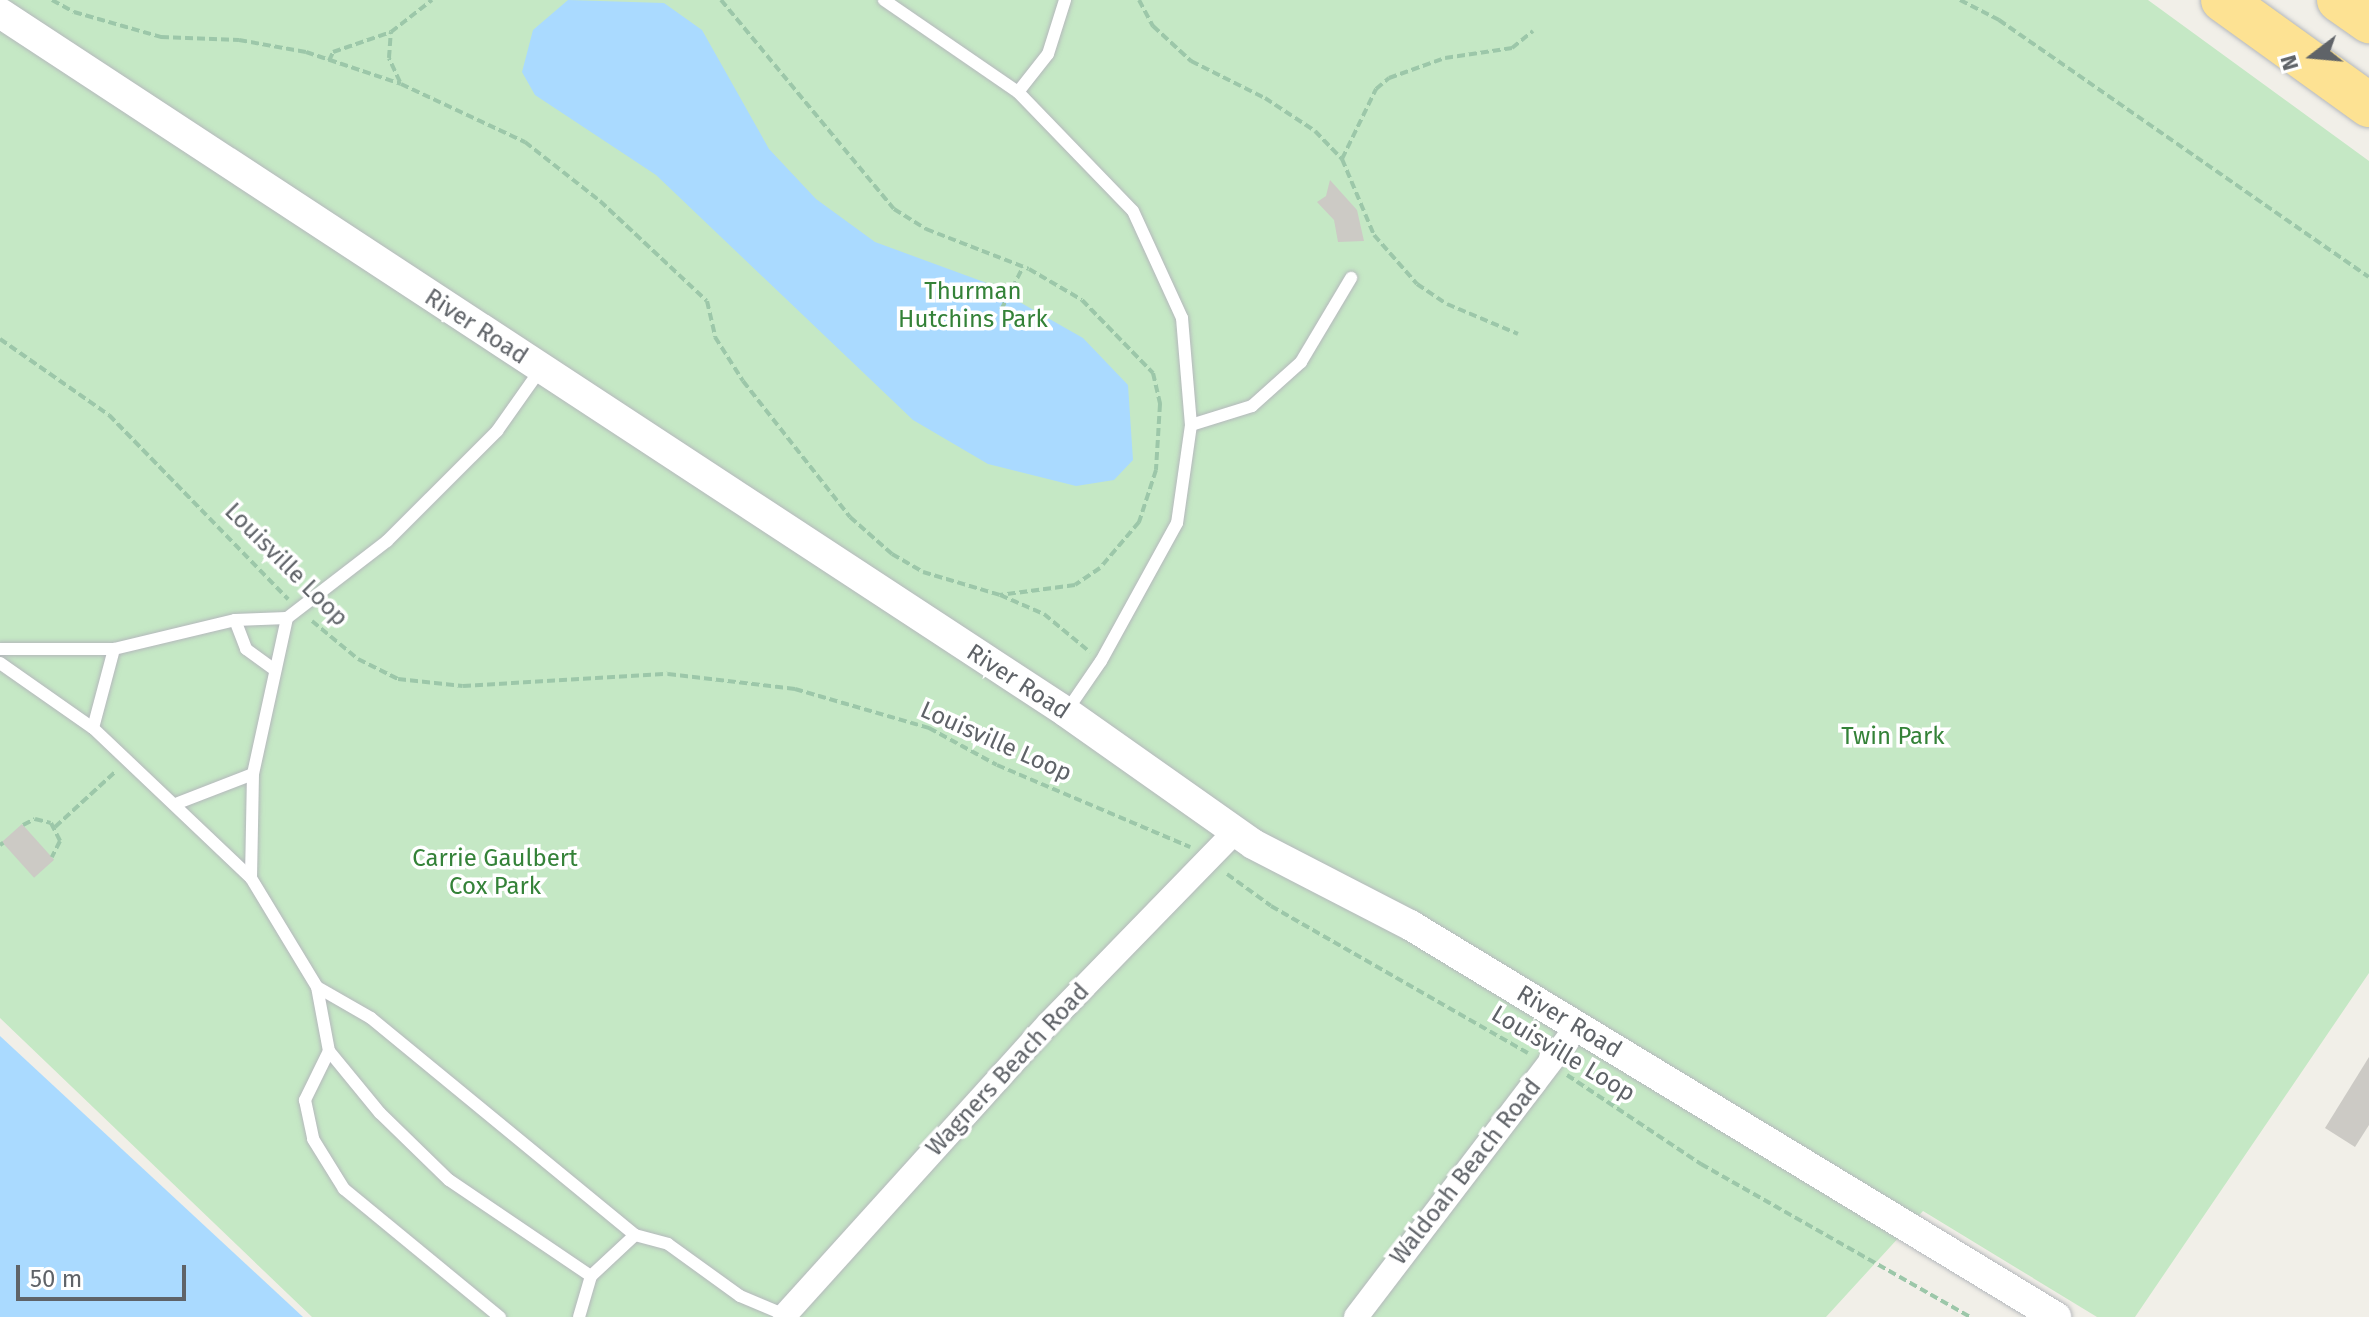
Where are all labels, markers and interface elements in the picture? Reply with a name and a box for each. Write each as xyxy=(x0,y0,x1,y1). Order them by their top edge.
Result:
north arrow xyxy=(2273,16,2353,96)
text: N xyxy=(2274,52,2304,73)
park label: Thurman Hutchins Park xyxy=(898,278,1048,334)
street label: River Road xyxy=(419,283,533,371)
street label: Louisville Loop xyxy=(218,497,354,633)
street label: River Road xyxy=(961,638,1075,726)
street label: Louisville Loop xyxy=(916,696,1076,788)
park label: Twin Park xyxy=(1841,723,1945,751)
park label: Carrie Gaulbert Cox Park xyxy=(412,845,578,901)
street label: Wagners Beach Road xyxy=(920,978,1096,1162)
street label: River Road xyxy=(1511,980,1627,1064)
street label: Louisville Loop xyxy=(1486,1000,1640,1108)
street label: Waldoah Beach Road xyxy=(1384,1073,1548,1271)
scale bar xyxy=(20,1249,190,1299)
text: 50 m xyxy=(30,1265,82,1293)

